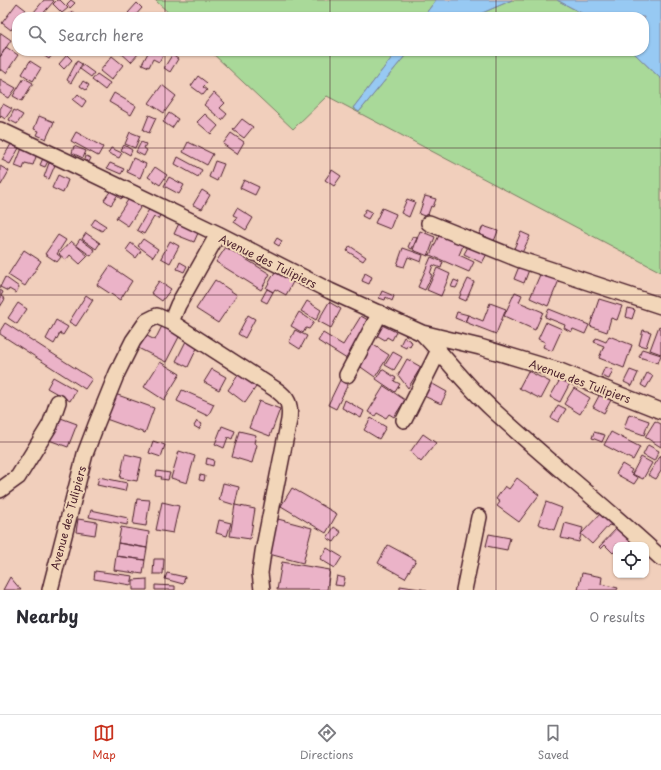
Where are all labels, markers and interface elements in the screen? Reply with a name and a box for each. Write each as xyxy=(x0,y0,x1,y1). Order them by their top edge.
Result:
search box xyxy=(12,12,649,56)
icon: search xyxy=(26,23,48,45)
text: Search here xyxy=(58,23,144,46)
street label: Avenue des Tulipiers xyxy=(216,230,320,292)
street label: Avenue des Tulipiers xyxy=(527,355,633,407)
street label: Avenue des Tulipiers xyxy=(46,464,90,572)
map controls xyxy=(613,542,649,578)
button: locate xyxy=(613,542,649,578)
text: Nearby xyxy=(16,603,78,629)
text: 0 results xyxy=(590,607,645,626)
tab: Map xyxy=(92,722,116,763)
tab: Directions xyxy=(300,722,353,763)
tab: Saved xyxy=(538,722,569,763)

